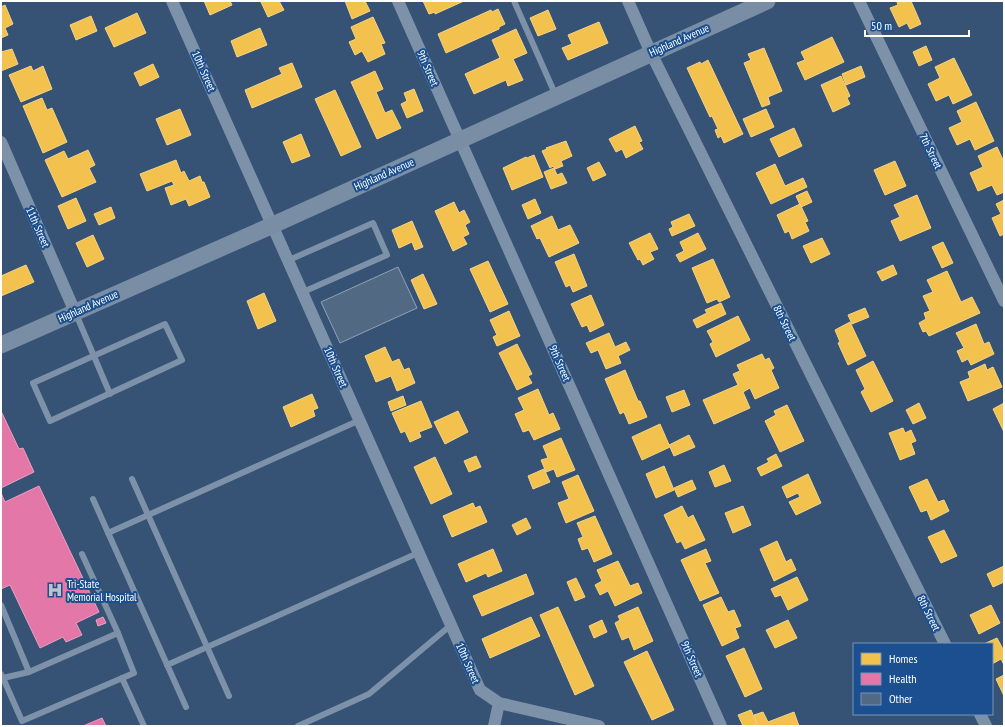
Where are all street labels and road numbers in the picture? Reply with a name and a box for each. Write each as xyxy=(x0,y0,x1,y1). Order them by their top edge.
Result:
street label: Highland Avenue xyxy=(647,20,712,59)
street label: 9th Street xyxy=(414,48,442,88)
street label: 10th Street xyxy=(189,49,219,93)
street label: 7th Street xyxy=(916,131,946,171)
street label: Highland Avenue xyxy=(352,154,417,193)
street label: 11th Street xyxy=(23,205,53,249)
street label: Highland Avenue xyxy=(56,286,121,325)
street label: 8th Street xyxy=(770,303,800,343)
street label: 9th Street xyxy=(546,343,574,383)
street label: 10th Street xyxy=(321,345,351,389)
street label: 8th Street xyxy=(914,593,944,633)
street label: 9th Street xyxy=(678,639,706,679)
street label: 10th Street xyxy=(453,641,483,685)

